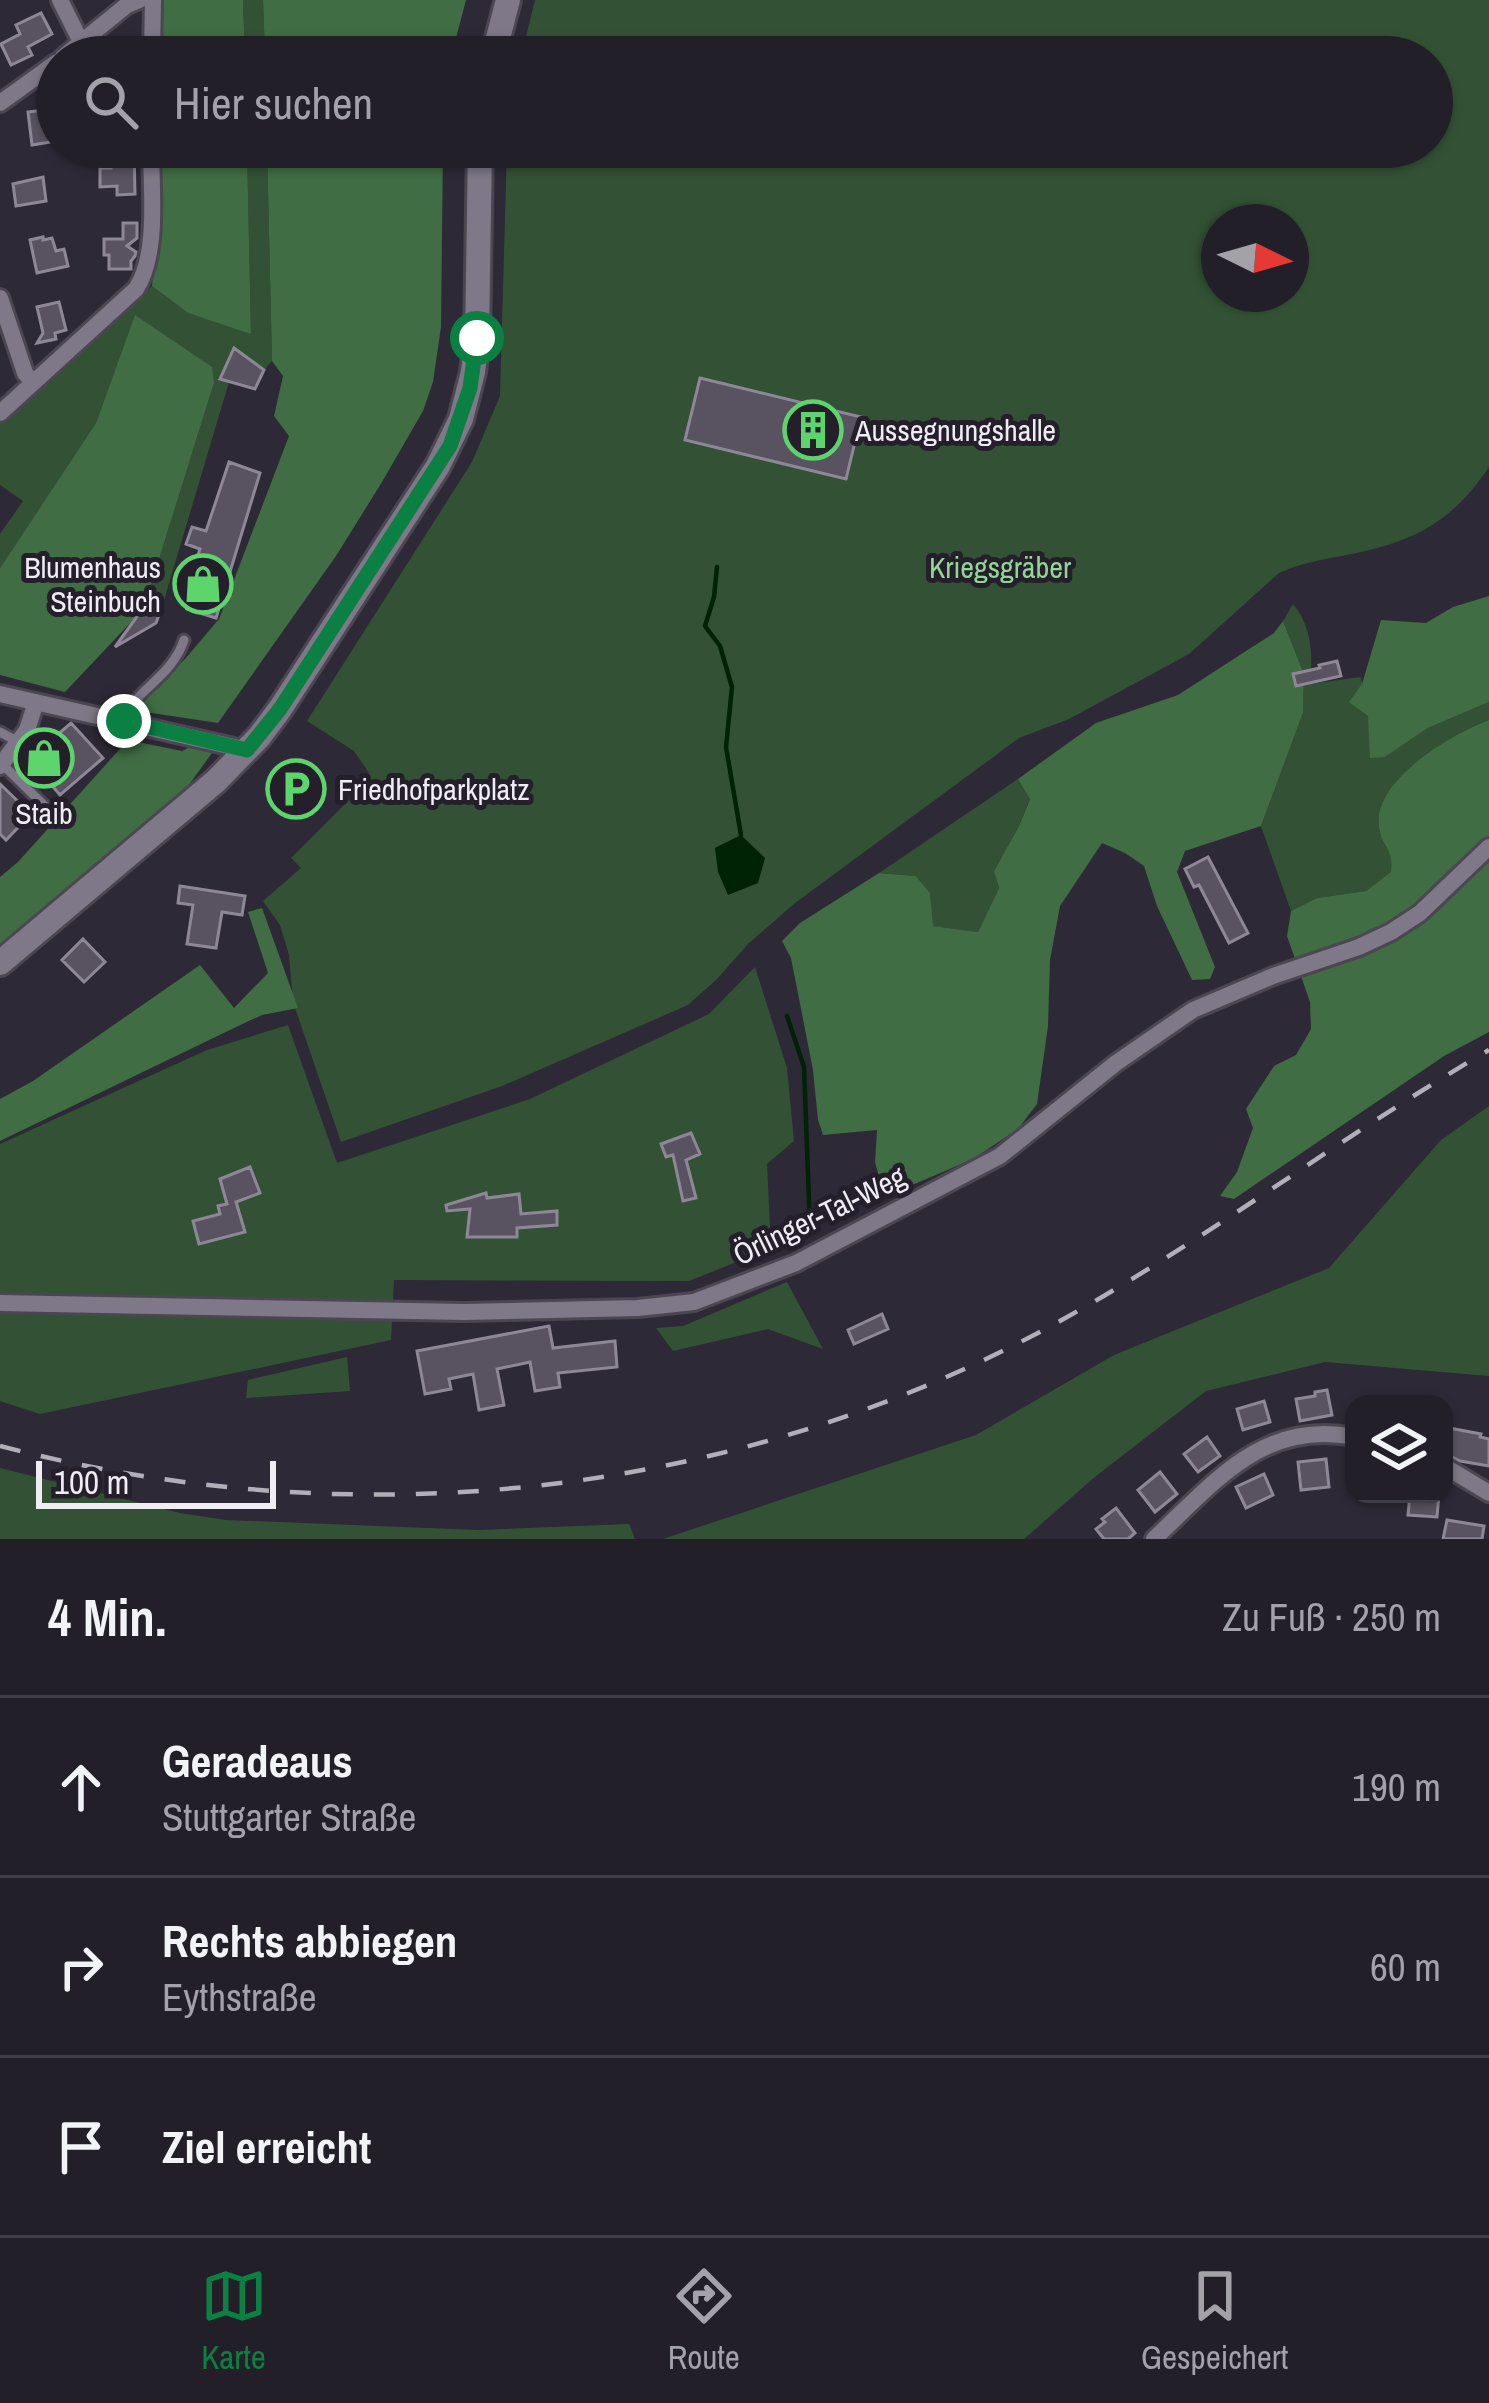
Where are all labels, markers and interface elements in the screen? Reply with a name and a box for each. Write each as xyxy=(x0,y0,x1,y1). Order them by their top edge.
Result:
search box xyxy=(36,36,1453,168)
icon: search xyxy=(78,69,144,135)
text: Hier suchen xyxy=(174,72,373,133)
north arrow xyxy=(1201,204,1309,312)
route start xyxy=(450,311,504,365)
building icon: Aussegnungshalle xyxy=(782,399,844,461)
place label: Aussegnungshalle xyxy=(854,410,1056,450)
place label: Blumenhaus Steinbuch xyxy=(24,547,161,621)
park label: Kriegsgräber xyxy=(929,547,1072,587)
shop icon: Blumenhaus Steinbuch xyxy=(172,553,234,615)
route end xyxy=(97,694,151,748)
shop icon: Staib xyxy=(13,727,75,789)
parking icon: Friedhofparkplatz xyxy=(265,758,327,820)
place label: Friedhofparkplatz xyxy=(338,769,529,809)
place label: Staib xyxy=(15,793,73,833)
street label: Örlinger-Tal-Weg xyxy=(726,1156,912,1274)
map controls xyxy=(1345,1395,1453,1503)
button: layers xyxy=(1345,1395,1453,1503)
scale bar xyxy=(36,1455,276,1508)
text: 100 m xyxy=(54,1460,129,1504)
text: 4 Min. xyxy=(48,1583,167,1652)
text: Zu Fuß · 250 m xyxy=(1222,1591,1441,1643)
text: Geradeaus xyxy=(162,1730,353,1791)
icon: ahead xyxy=(48,1754,114,1820)
text: 190 m xyxy=(1352,1761,1441,1813)
text: Stuttgarter Straße xyxy=(162,1791,416,1843)
text: Rechts abbiegen xyxy=(162,1910,457,1971)
icon: right xyxy=(48,1934,114,2000)
text: 60 m xyxy=(1370,1941,1441,1993)
text: Eythstraße xyxy=(162,1971,317,2023)
icon: arrive xyxy=(48,2114,114,2180)
text: Ziel erreicht xyxy=(162,2116,371,2177)
tab: Karte xyxy=(201,2263,267,2379)
tab: Route xyxy=(668,2263,740,2379)
tab: Gespeichert xyxy=(1141,2263,1288,2379)

